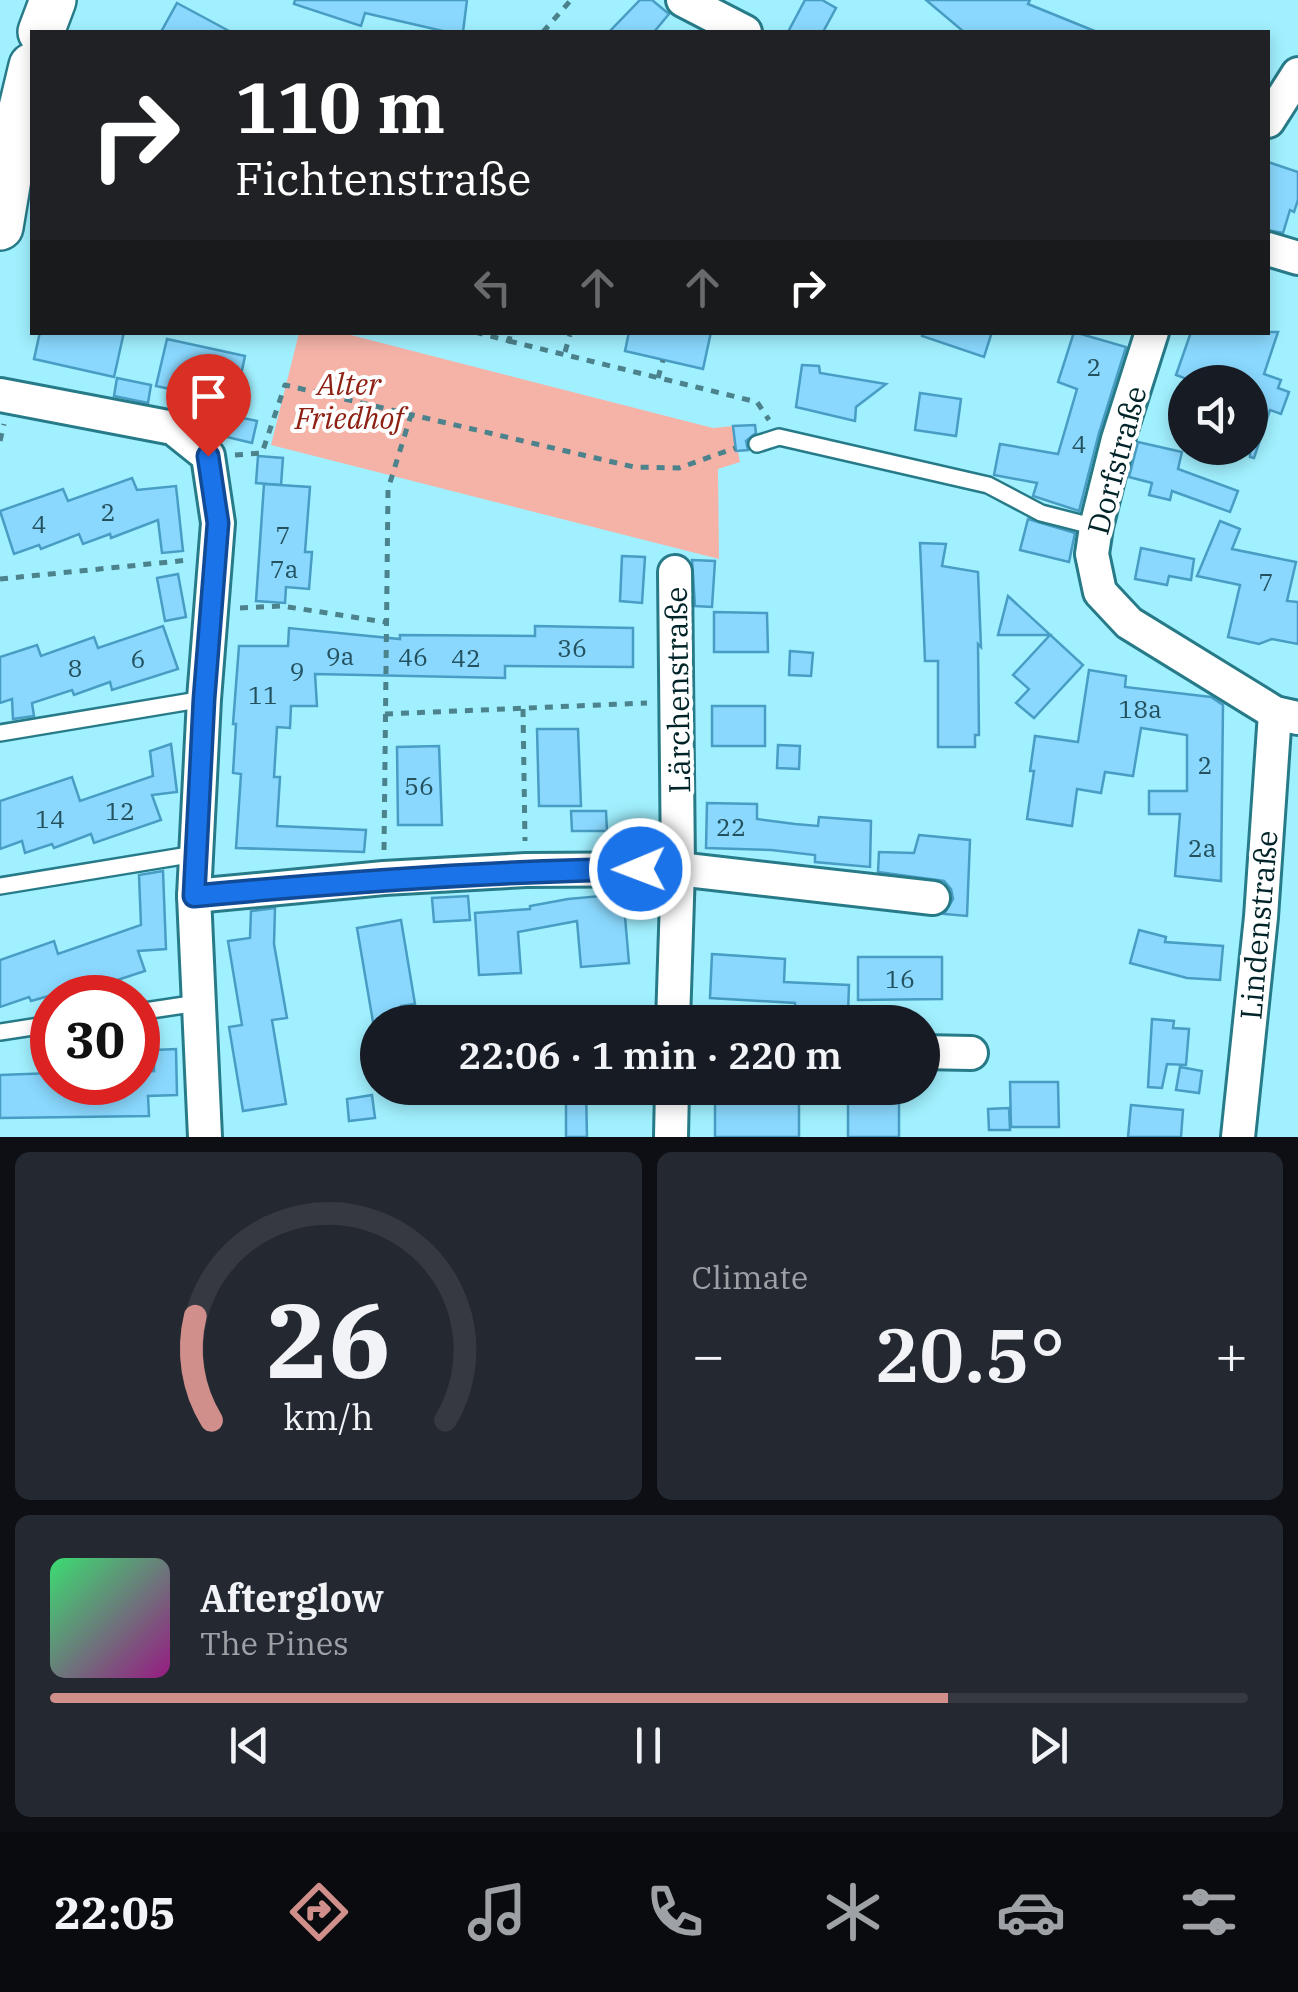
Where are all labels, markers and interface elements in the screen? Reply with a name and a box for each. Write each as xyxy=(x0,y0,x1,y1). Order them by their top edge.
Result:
text: 110 m xyxy=(235,61,445,152)
icon: right xyxy=(70,70,200,200)
text: Fichtenstraße xyxy=(235,149,531,207)
icon: left xyxy=(465,260,520,315)
icon: ahead xyxy=(570,260,625,315)
icon: ahead xyxy=(675,260,730,315)
icon: right xyxy=(780,260,835,315)
house number: 2 xyxy=(1086,350,1102,383)
pin xyxy=(166,354,251,457)
park label: Alter Friedhof xyxy=(294,364,409,437)
map controls xyxy=(1168,365,1268,465)
button: sound xyxy=(1168,365,1268,465)
icon: arrive xyxy=(181,369,236,424)
street label: Dorfstraße xyxy=(1077,381,1155,539)
house number: 4 xyxy=(1071,427,1087,460)
house number: 2 xyxy=(100,495,116,528)
house number: 4 xyxy=(31,507,47,540)
house number: 7 xyxy=(275,518,291,551)
house number: 7a xyxy=(270,552,298,585)
house number: 7 xyxy=(1258,565,1274,598)
street label: Lärchenstraße xyxy=(656,586,698,794)
house number: 36 xyxy=(557,631,587,664)
house number: 9a xyxy=(326,639,354,672)
house number: 46 xyxy=(398,640,428,673)
house number: 42 xyxy=(451,641,481,674)
house number: 6 xyxy=(130,642,146,675)
house number: 8 xyxy=(67,651,83,684)
house number: 9 xyxy=(289,654,305,687)
house number: 11 xyxy=(248,678,278,711)
house number: 18a xyxy=(1118,692,1162,725)
house number: 2 xyxy=(1197,748,1213,781)
house number: 56 xyxy=(404,769,434,802)
house number: 12 xyxy=(105,794,135,827)
house number: 14 xyxy=(35,802,65,835)
house number: 22 xyxy=(716,810,746,843)
position arrow xyxy=(588,817,692,921)
street label: Lindenstraße xyxy=(1230,829,1286,1021)
house number: 2a xyxy=(1188,831,1216,864)
house number: 16 xyxy=(885,962,915,995)
speed limit sign: 30 xyxy=(30,975,160,1105)
text: 22:06 · 1 min · 220 m xyxy=(458,1030,842,1079)
text: Climate xyxy=(692,1256,808,1298)
text: 26 xyxy=(266,1271,391,1407)
text: 20.5° xyxy=(874,1305,1065,1403)
text: − xyxy=(692,1319,725,1390)
text: + xyxy=(1215,1319,1248,1390)
text: km/h xyxy=(283,1393,373,1440)
text: Afterglow xyxy=(200,1573,384,1622)
text: The Pines xyxy=(200,1622,349,1664)
icon: previous xyxy=(222,1718,277,1773)
icon: pause xyxy=(621,1718,676,1773)
icon: next xyxy=(1021,1718,1076,1773)
icon: directions xyxy=(284,1877,354,1947)
icon: music xyxy=(462,1877,532,1947)
icon: phone xyxy=(640,1877,710,1947)
icon: climate xyxy=(818,1877,888,1947)
icon: car xyxy=(996,1877,1066,1947)
icon: filters xyxy=(1174,1877,1244,1947)
text: 22:05 xyxy=(54,1883,176,1941)

